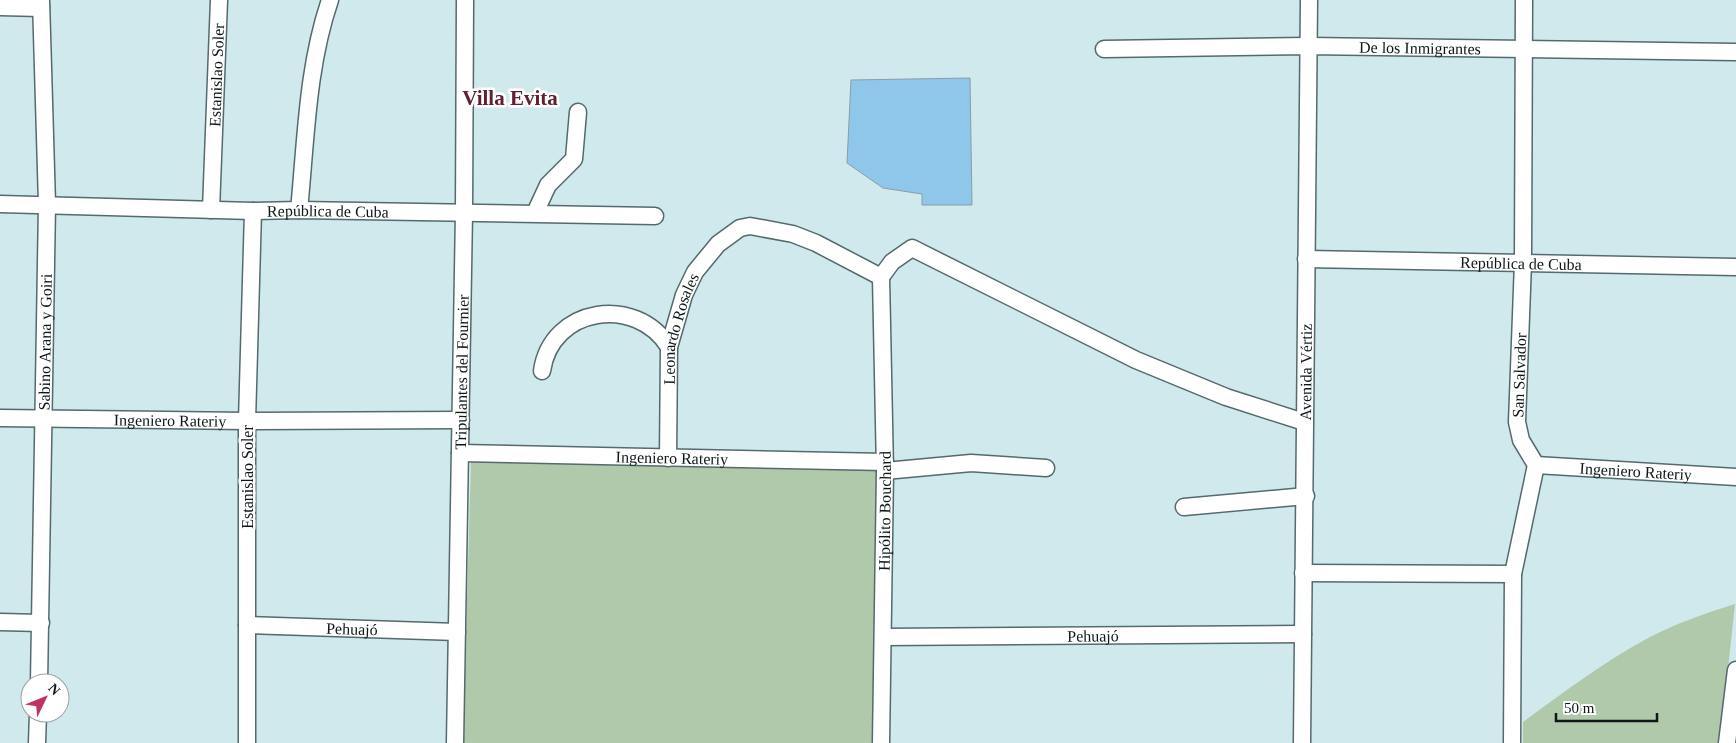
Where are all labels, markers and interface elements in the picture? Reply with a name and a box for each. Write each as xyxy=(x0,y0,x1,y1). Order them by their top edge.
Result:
street label: Estanislao Soler xyxy=(206,22,227,127)
street label: De los Inmigrantes xyxy=(1359,39,1481,58)
district label: Villa Evita xyxy=(462,86,558,110)
street label: República de Cuba xyxy=(267,202,389,221)
street label: República de Cuba xyxy=(1460,254,1582,273)
street label: Leonardo Rosales xyxy=(661,270,702,385)
street label: Sabino Arana y Goiri xyxy=(36,273,55,410)
street label: Tripulantes del Fournier xyxy=(452,294,472,450)
street label: Avenida Vértiz xyxy=(1297,324,1315,420)
street label: San Salvador xyxy=(1509,332,1529,418)
street label: Ingeniero Rateriy xyxy=(114,411,226,431)
street label: Estanislao Soler xyxy=(239,425,256,529)
street label: Ingeniero Rateriy xyxy=(616,448,728,469)
street label: Hipólito Bouchard xyxy=(876,451,894,571)
street label: Ingeniero Rateriy xyxy=(1579,460,1692,484)
street label: Pehuajó xyxy=(326,620,378,639)
street label: Pehuajó xyxy=(1067,627,1119,645)
north arrow xyxy=(20,673,70,723)
text: N xyxy=(45,681,63,698)
scale bar xyxy=(1556,690,1657,722)
text: 50 m xyxy=(1564,700,1595,716)

